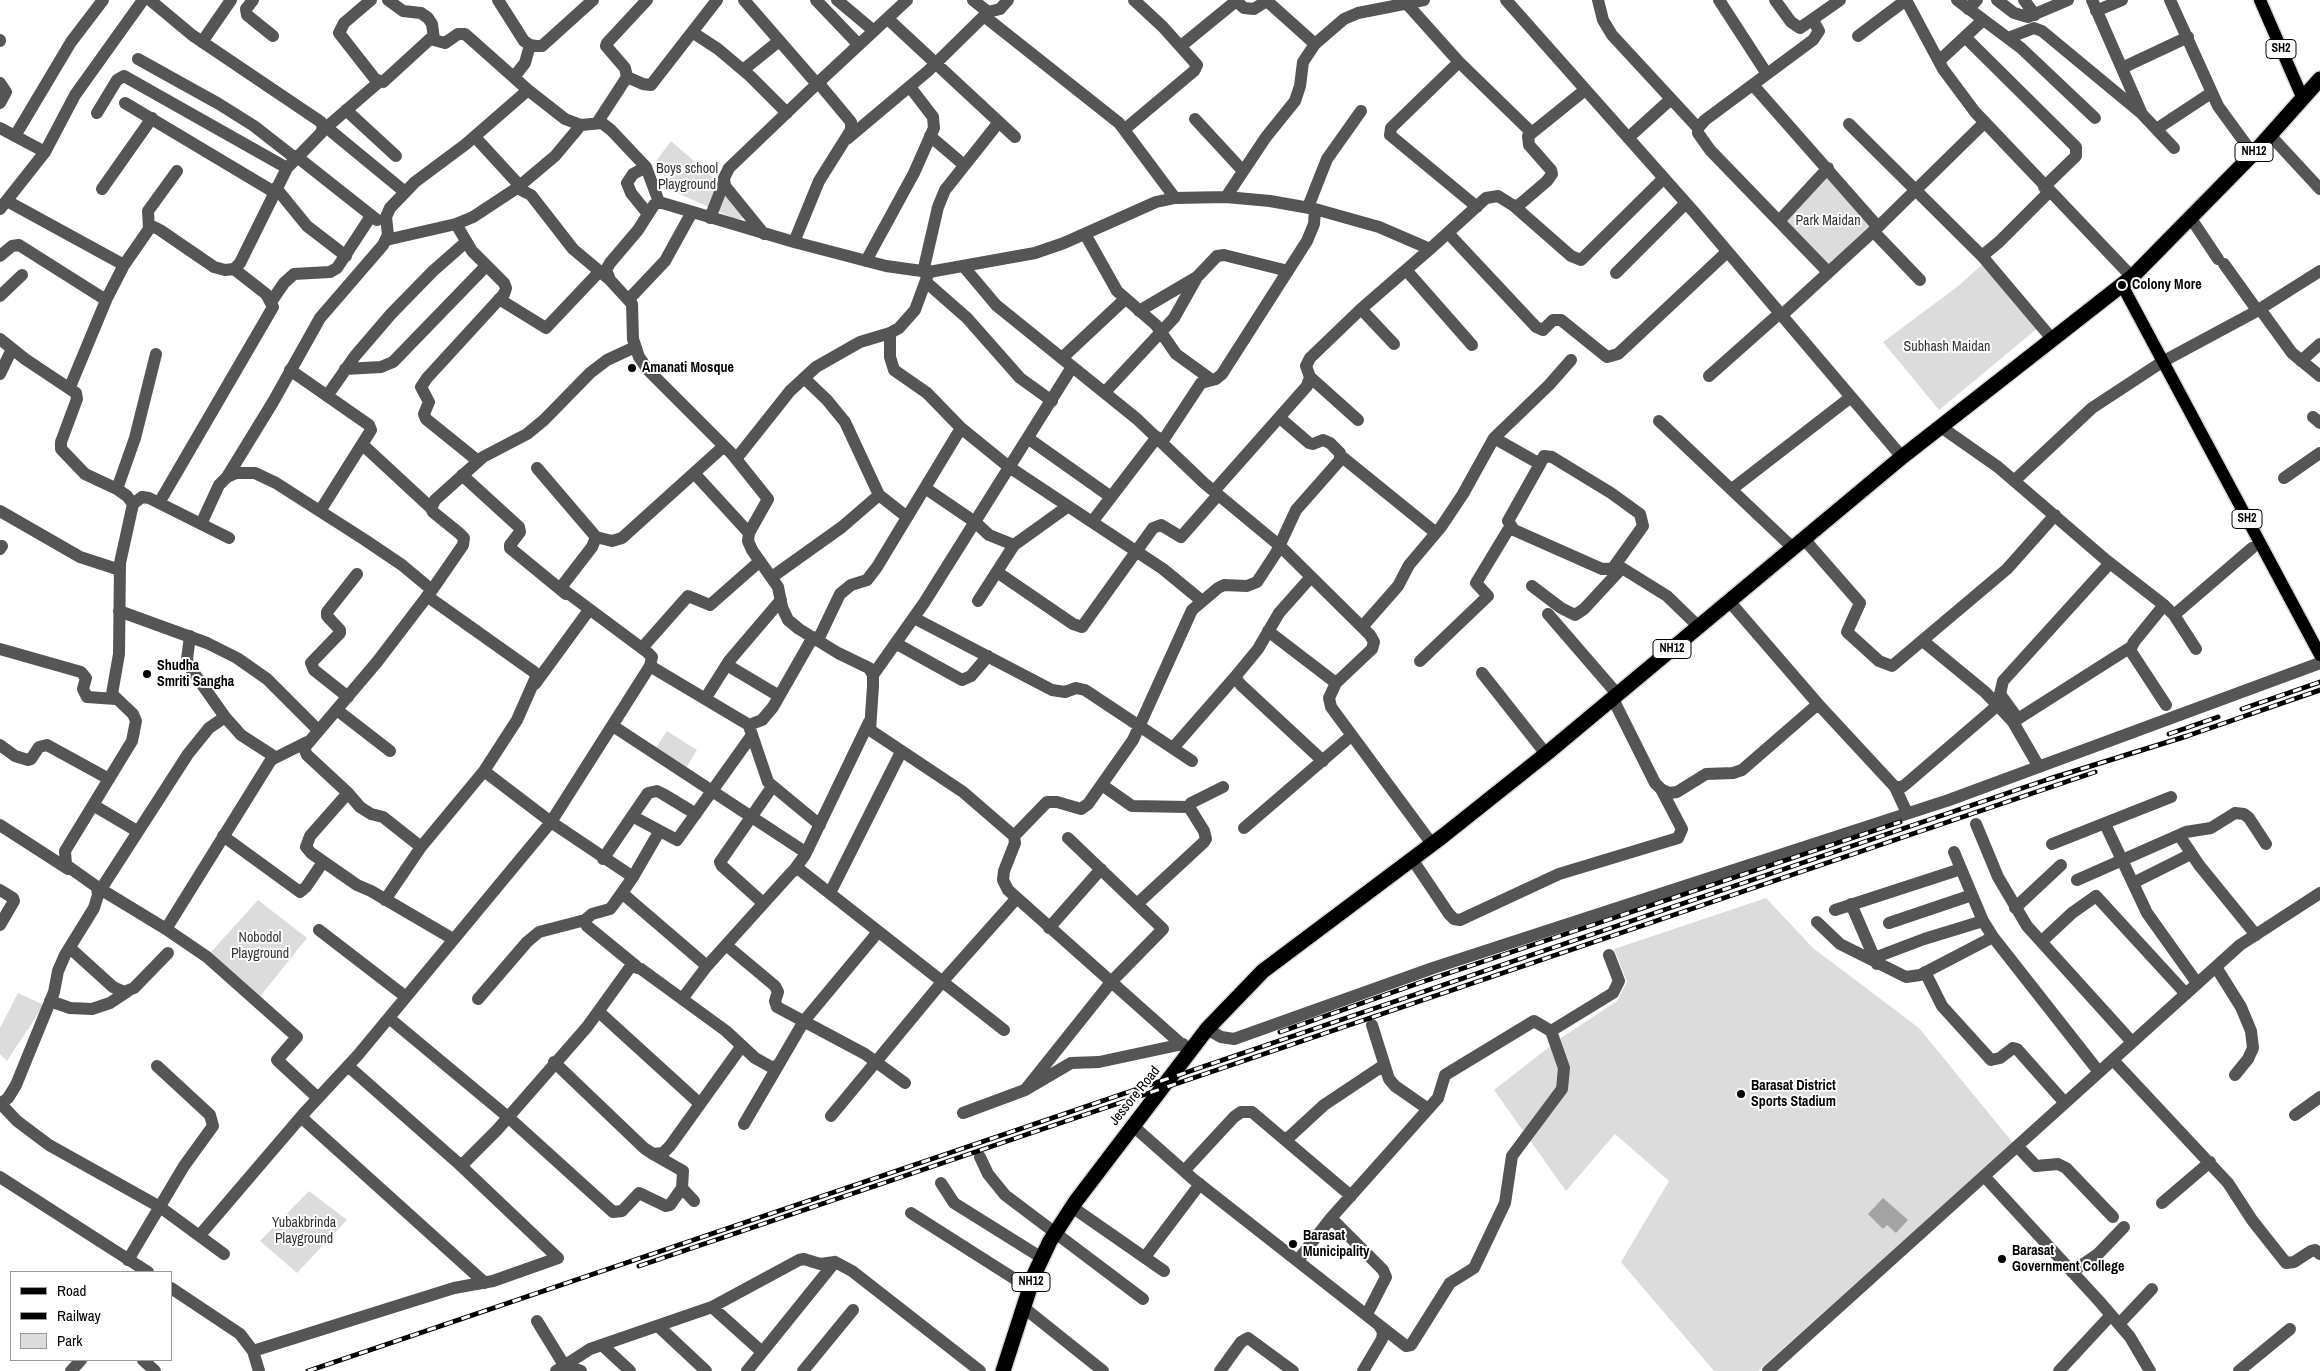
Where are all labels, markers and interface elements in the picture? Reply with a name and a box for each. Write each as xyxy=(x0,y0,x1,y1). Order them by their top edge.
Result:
road number: SH2 xyxy=(2266,40,2296,59)
road number: NH12 xyxy=(2235,142,2273,162)
park label: Boys school Playground xyxy=(656,161,718,193)
park label: Park Maidan xyxy=(1795,213,1861,229)
place label: Colony More xyxy=(2132,277,2202,293)
marker: Colony More xyxy=(2116,279,2128,291)
park label: Subhash Maidan xyxy=(1904,339,1990,355)
place label: Amanati Mosque xyxy=(642,360,734,376)
marker: Amanati Mosque xyxy=(626,362,638,374)
road number: SH2 xyxy=(2232,509,2262,528)
road number: NH12 xyxy=(1653,640,1691,659)
place label: Shudha Smriti Sangha xyxy=(157,658,234,690)
marker: Shudha Smriti Sangha xyxy=(141,668,153,680)
park label: Nobodol Playground xyxy=(231,930,289,962)
street label: Jessore Road xyxy=(1106,1063,1164,1129)
place label: Barasat District Sports Stadium xyxy=(1751,1078,1836,1110)
marker: Barasat District Sports Stadium xyxy=(1735,1088,1747,1100)
park label: Yubakbrinda Playground xyxy=(272,1215,336,1248)
place label: Barasat Municipality xyxy=(1303,1228,1369,1260)
marker: Barasat Municipality xyxy=(1287,1238,1299,1250)
place label: Barasat Government College xyxy=(2012,1243,2124,1276)
marker: Barasat Government College xyxy=(1996,1253,2008,1265)
legend xyxy=(10,1271,172,1361)
road number: NH12 xyxy=(1012,1272,1050,1291)
text: Road xyxy=(57,1280,86,1301)
text: Railway xyxy=(57,1305,101,1326)
text: Park xyxy=(57,1330,82,1351)

